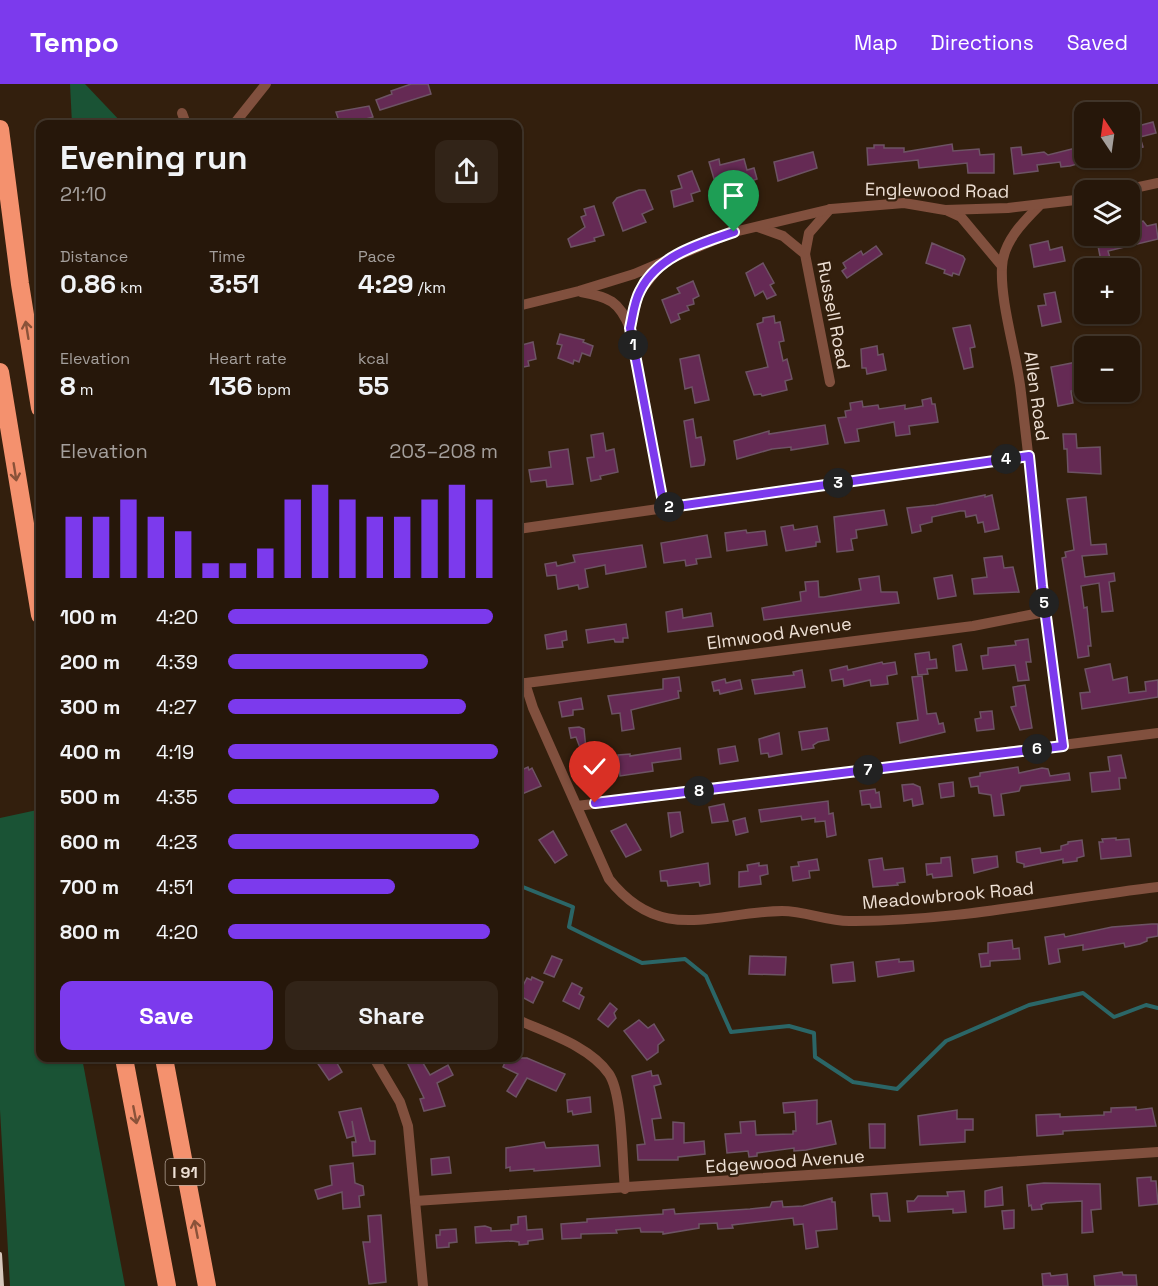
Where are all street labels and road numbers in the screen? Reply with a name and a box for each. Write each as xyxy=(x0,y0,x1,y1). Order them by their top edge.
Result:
street label: Englewood Road xyxy=(865,177,1009,203)
street label: Russell Road xyxy=(812,259,856,371)
street label: Allen Road xyxy=(1019,350,1055,442)
street label: Elmwood Avenue xyxy=(705,611,853,655)
street label: Meadowbrook Road xyxy=(861,876,1035,914)
street label: Edgewood Avenue xyxy=(704,1144,866,1178)
road number: I 91 xyxy=(166,1159,204,1185)

